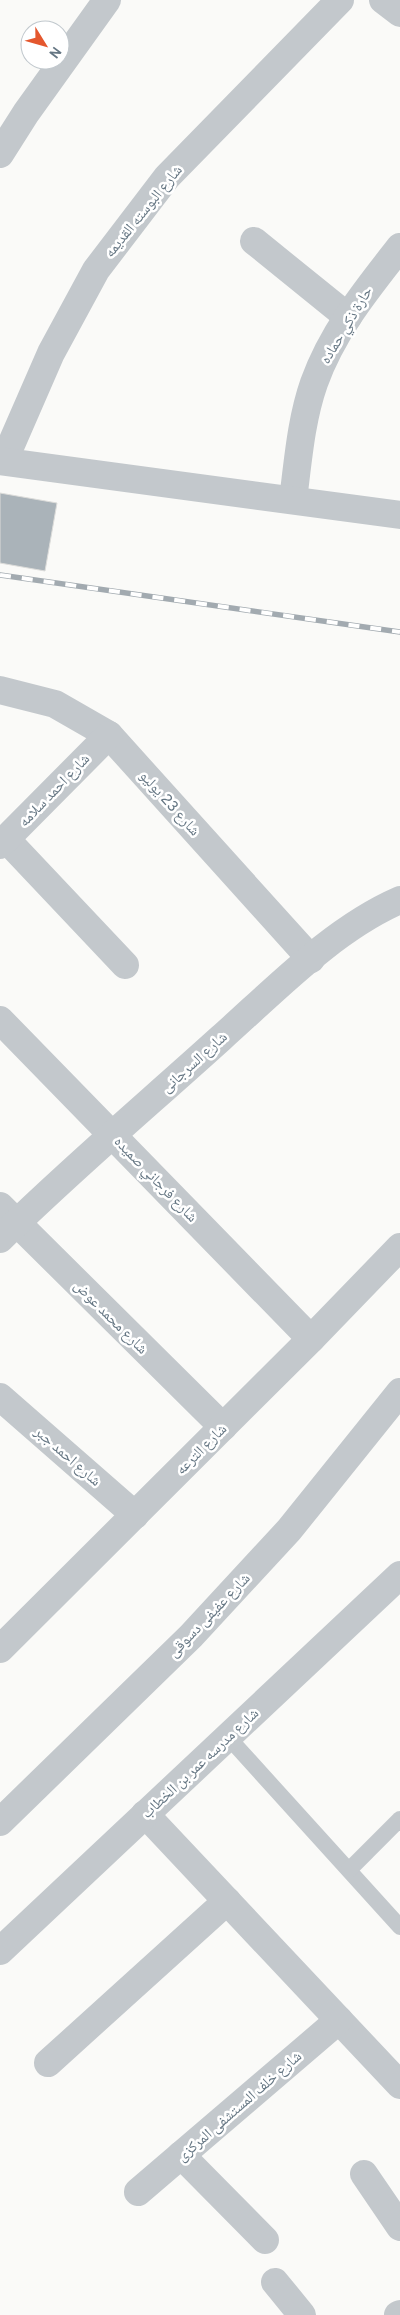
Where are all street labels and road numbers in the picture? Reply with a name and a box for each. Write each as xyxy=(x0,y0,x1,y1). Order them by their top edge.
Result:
street label: شارع البوسته القديمه xyxy=(101,162,187,262)
street label: حارة ذكي حماده xyxy=(317,283,379,368)
street label: شارع احمد سلامه xyxy=(15,750,95,832)
street label: شارع 23 يوليو xyxy=(135,767,203,841)
street label: شارع السرجانى xyxy=(158,1028,232,1098)
street label: شارع فرجاني صميده xyxy=(108,1133,201,1228)
street label: شارع محمد عوض xyxy=(69,1277,151,1359)
street label: شارع الترعه xyxy=(173,1420,232,1480)
street label: شارع احمد جبر xyxy=(29,1422,104,1491)
street label: شارع عفيفى دسوقى xyxy=(165,1570,255,1662)
street label: شارع مدرسه عمر بن الخطاب xyxy=(138,1705,264,1823)
street label: شارع خلف المستشفى المركزى xyxy=(174,2048,306,2167)

